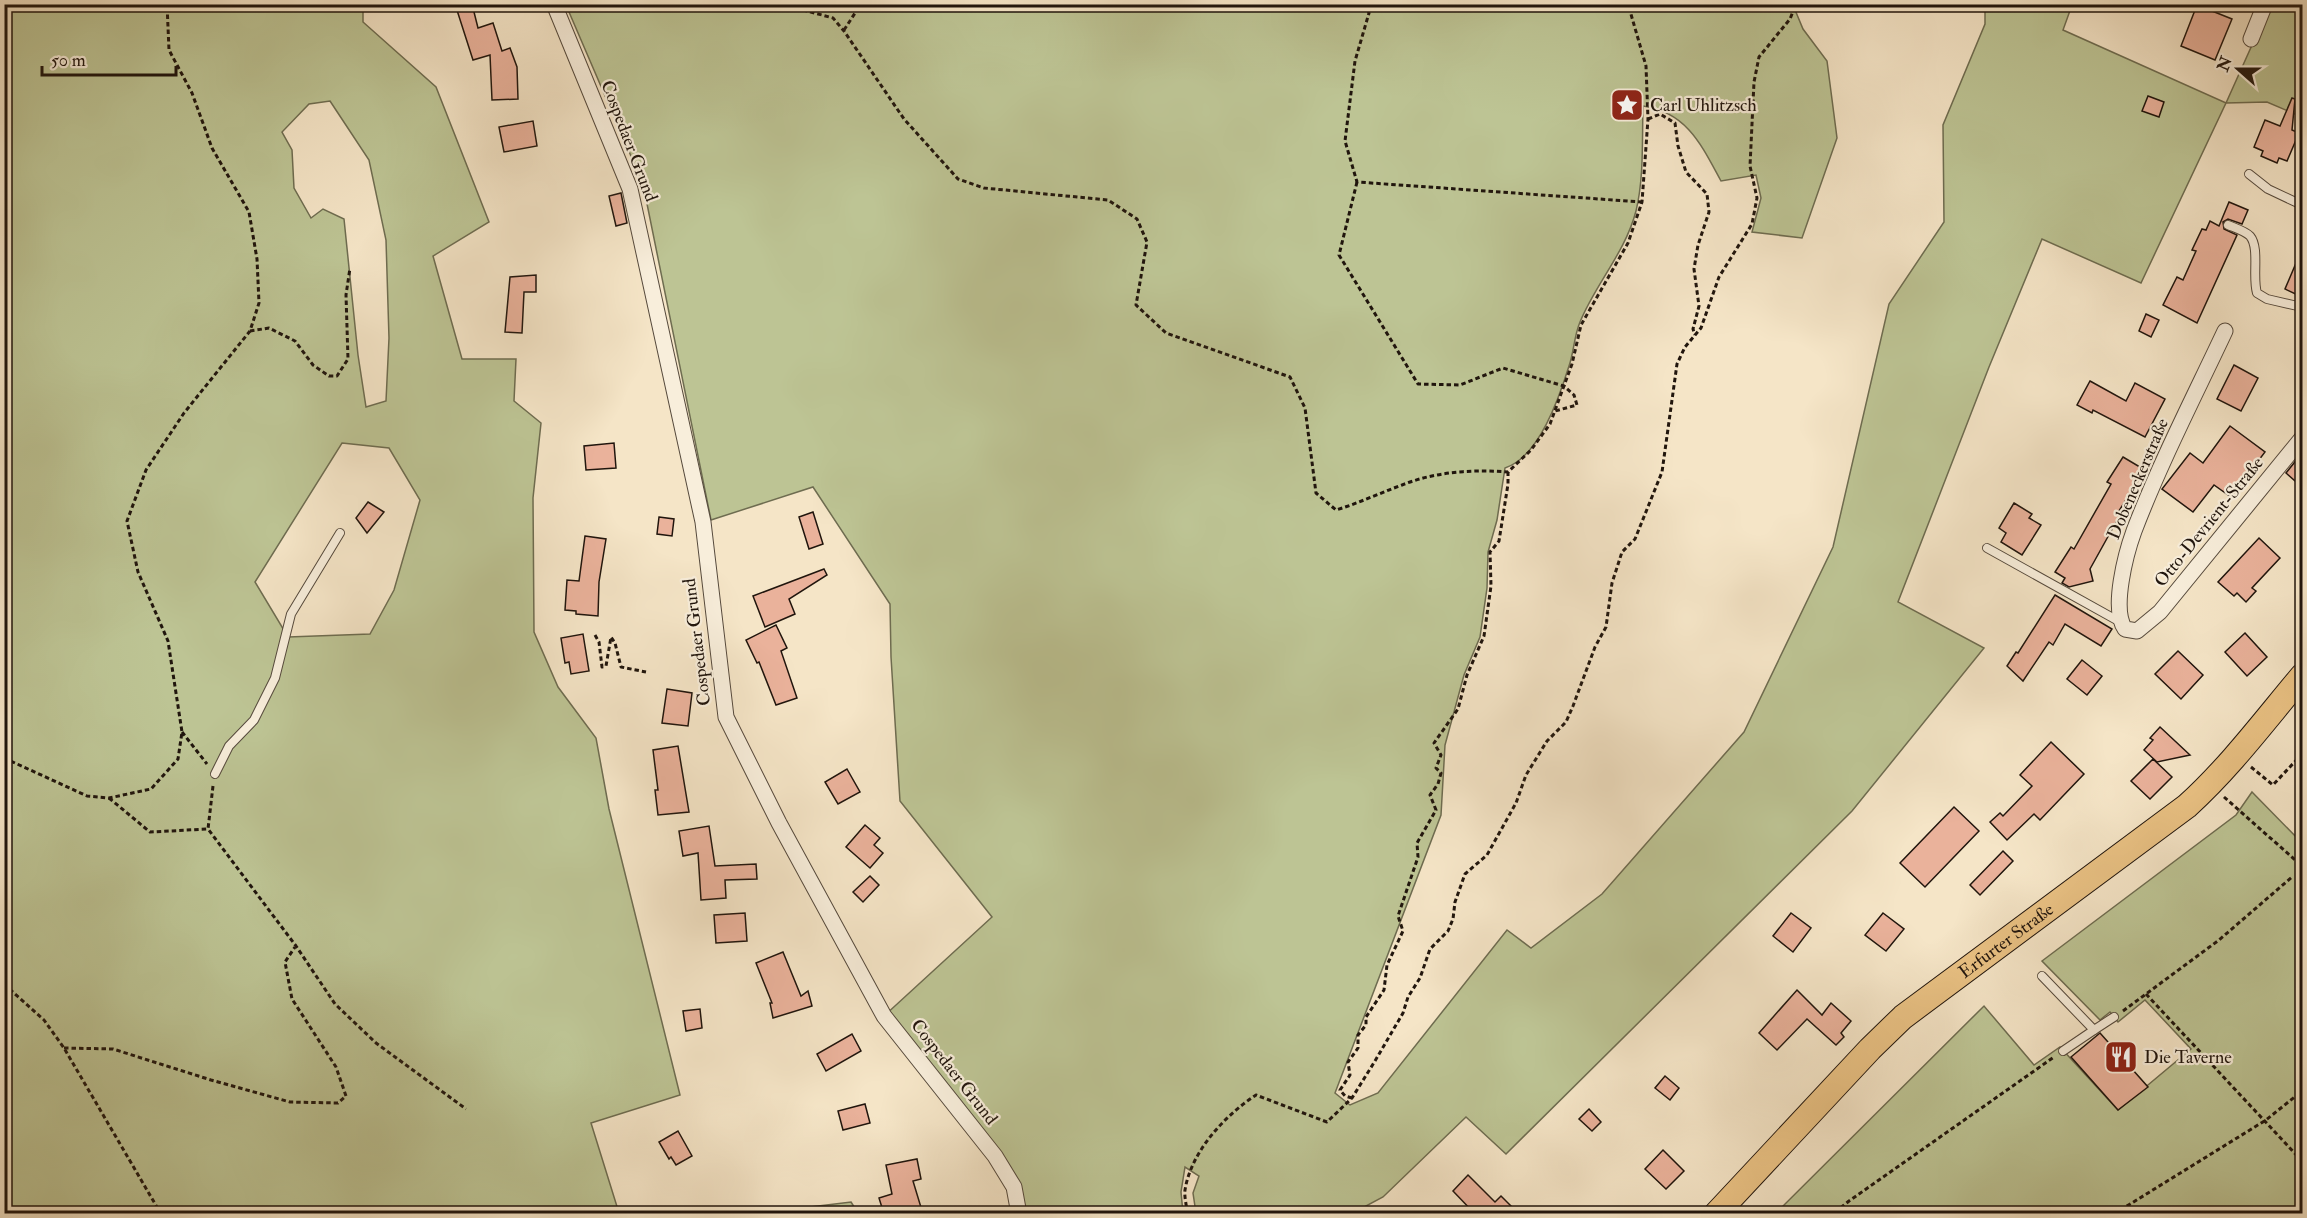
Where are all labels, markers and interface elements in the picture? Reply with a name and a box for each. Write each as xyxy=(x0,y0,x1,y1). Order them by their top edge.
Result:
scale bar xyxy=(42,39,176,77)
north arrow xyxy=(2208,39,2268,99)
text: 50 m xyxy=(51,49,86,72)
text: N xyxy=(2213,53,2237,75)
street label: Cospedaer Grund xyxy=(595,77,663,205)
place icon: Carl Uhlitzsch xyxy=(1609,87,1645,123)
place label: Carl Uhlitzsch xyxy=(1650,94,1757,117)
street label: Dobeneckerstraße xyxy=(2102,414,2174,543)
street label: Otto-Devrient-Straße xyxy=(2149,452,2269,592)
street label: Cospedaer Grund xyxy=(678,577,716,707)
street label: Erfurter Straße xyxy=(1954,897,2058,983)
street label: Cospedaer Grund xyxy=(905,1014,1003,1130)
restaurant icon: Die Taverne xyxy=(2103,1039,2139,1075)
place label: Die Taverne xyxy=(2144,1046,2232,1069)

